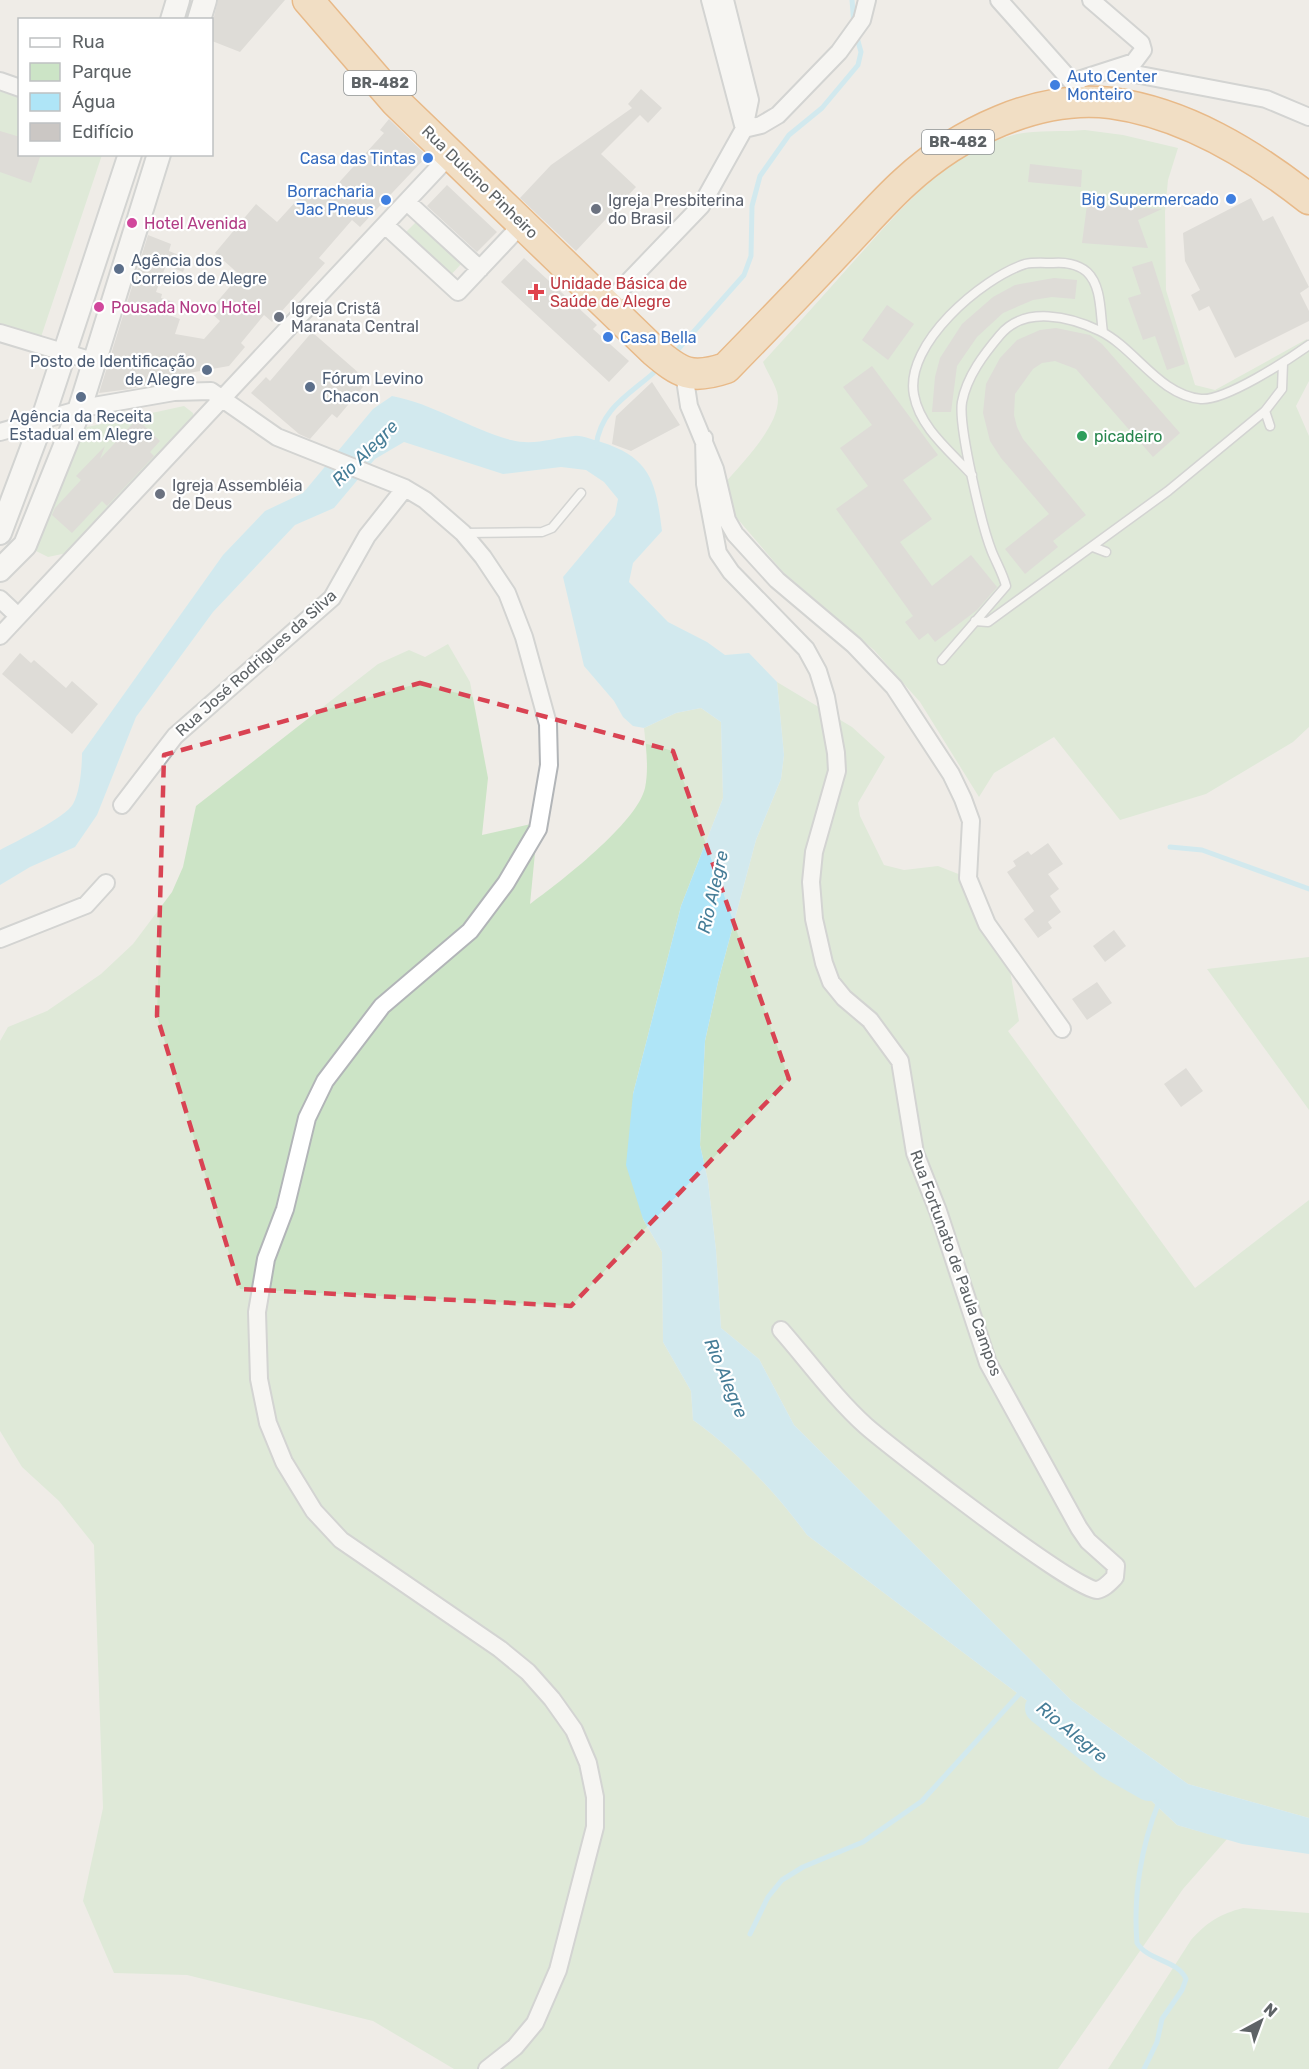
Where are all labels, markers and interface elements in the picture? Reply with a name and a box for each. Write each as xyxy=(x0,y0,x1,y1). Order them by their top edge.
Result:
legend xyxy=(18,18,213,156)
text: Rua xyxy=(72,31,105,53)
text: Parque xyxy=(72,61,132,83)
place label: Auto Center Monteiro xyxy=(1067,67,1157,104)
road number: BR-482 xyxy=(344,71,416,95)
marker: Auto Center Monteiro xyxy=(1048,78,1062,92)
text: Água xyxy=(72,91,115,113)
text: Edifício xyxy=(72,121,134,143)
street label: Rua Dulcino Pinheiro xyxy=(418,122,542,242)
road number: BR-482 xyxy=(922,130,994,154)
place label: Casa das Tintas xyxy=(300,149,416,168)
marker: Casa das Tintas xyxy=(421,151,435,165)
place label: Borracharia Jac Pneus xyxy=(287,182,374,219)
place label: Big Supermercado xyxy=(1081,190,1219,209)
place label: Igreja Presbiterina do Brasil xyxy=(608,191,744,228)
marker: Big Supermercado xyxy=(1224,192,1238,206)
marker: Borracharia Jac Pneus xyxy=(379,193,393,207)
marker: Igreja Presbiterina do Brasil xyxy=(589,202,603,216)
place label: Hotel Avenida xyxy=(144,214,247,233)
marker: Hotel Avenida xyxy=(125,216,139,230)
place label: Agência dos Correios de Alegre xyxy=(131,251,267,288)
marker: Agência dos Correios de Alegre xyxy=(112,262,126,276)
place label: Unidade Básica de Saúde de Alegre xyxy=(550,274,687,311)
marker: Unidade Básica de Saúde de Alegre xyxy=(527,283,545,301)
place label: Pousada Novo Hotel xyxy=(111,298,261,317)
place label: Igreja Cristã Maranata Central xyxy=(291,299,419,336)
marker: Pousada Novo Hotel xyxy=(92,300,106,314)
marker: Igreja Cristã Maranata Central xyxy=(272,310,286,324)
place label: Casa Bella xyxy=(620,328,697,347)
marker: Casa Bella xyxy=(601,330,615,344)
place label: Posto de Identificação de Alegre xyxy=(30,352,195,389)
marker: Posto de Identificação de Alegre xyxy=(200,363,214,377)
place label: Fórum Levino Chacon xyxy=(322,369,423,406)
marker: Fórum Levino Chacon xyxy=(303,380,317,394)
marker: Agência da Receita Estadual em Alegre xyxy=(74,390,88,404)
place label: Agência da Receita Estadual em Alegre xyxy=(9,407,153,444)
water label: Rio Alegre xyxy=(327,415,403,491)
place label: picadeiro xyxy=(1094,427,1163,446)
marker: picadeiro xyxy=(1075,429,1089,443)
place label: Igreja Assembléia de Deus xyxy=(172,476,303,513)
marker: Igreja Assembléia de Deus xyxy=(153,487,167,501)
street label: Rua José Rodrigues da Silva xyxy=(172,586,340,740)
water label: Rio Alegre xyxy=(693,848,733,936)
street label: Rua Fortunato de Paula Campos xyxy=(906,1147,1006,1379)
water label: Rio Alegre xyxy=(699,1335,753,1421)
water label: Rio Alegre xyxy=(1032,1697,1112,1767)
north arrow xyxy=(1231,1991,1291,2051)
text: N xyxy=(1260,1999,1281,2021)

